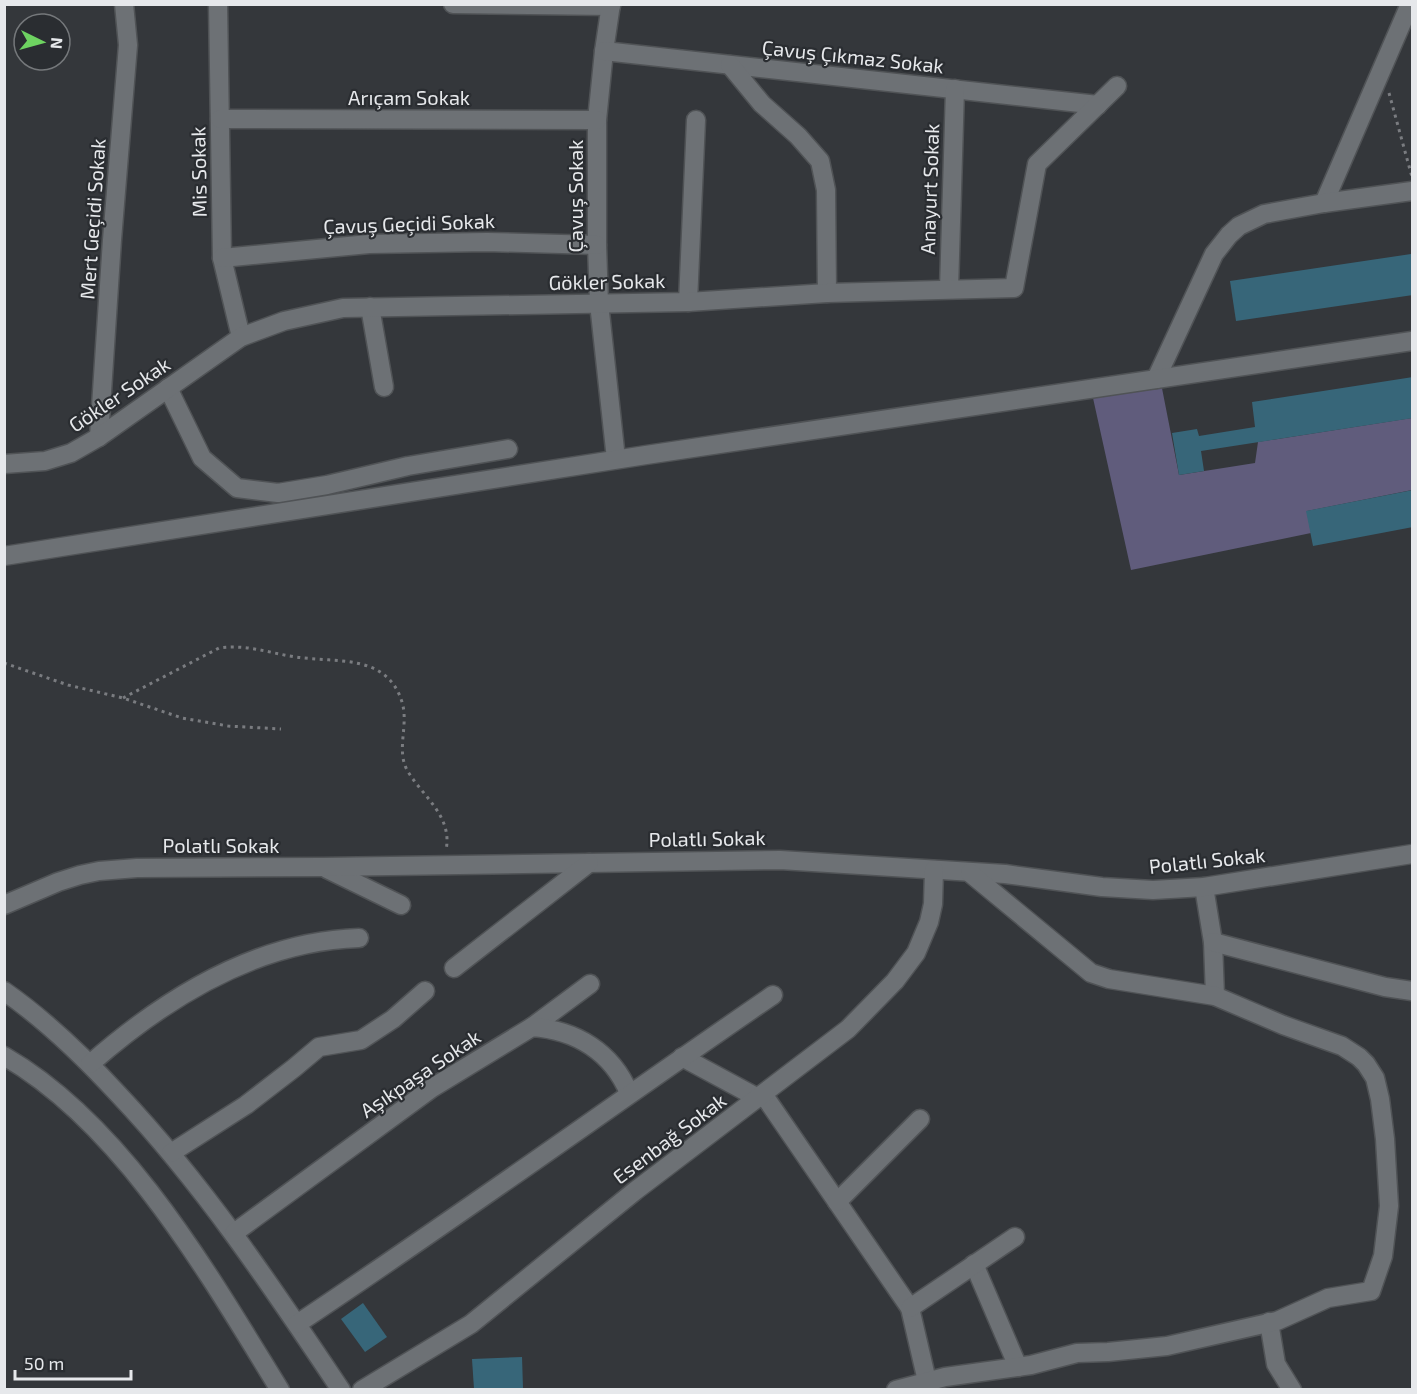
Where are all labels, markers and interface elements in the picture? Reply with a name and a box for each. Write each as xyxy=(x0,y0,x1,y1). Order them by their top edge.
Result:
north arrow xyxy=(12,12,72,72)
street label: Çavuş Çıkmaz Sokak xyxy=(761,35,945,78)
text: N xyxy=(47,37,67,50)
street label: Arıçam Sokak xyxy=(348,85,470,110)
street label: Anayurt Sokak xyxy=(915,123,943,255)
street label: Mis Sokak xyxy=(185,126,211,218)
street label: Mert Geçidi Sokak xyxy=(74,138,111,300)
street label: Çavuş Sokak xyxy=(563,140,588,252)
street label: Çavuş Geçidi Sokak xyxy=(323,208,495,239)
street label: Gökler Sokak xyxy=(548,268,666,294)
street label: Gökler Sokak xyxy=(64,351,174,437)
street label: Polatlı Sokak xyxy=(648,825,766,851)
street label: Polatlı Sokak xyxy=(163,833,279,857)
street label: Polatlı Sokak xyxy=(1148,842,1266,878)
street label: Aşıkpaşa Sokak xyxy=(355,1024,485,1123)
street label: Esenbağ Sokak xyxy=(608,1088,730,1188)
scale bar xyxy=(15,1343,130,1381)
text: 50 m xyxy=(24,1352,64,1374)

